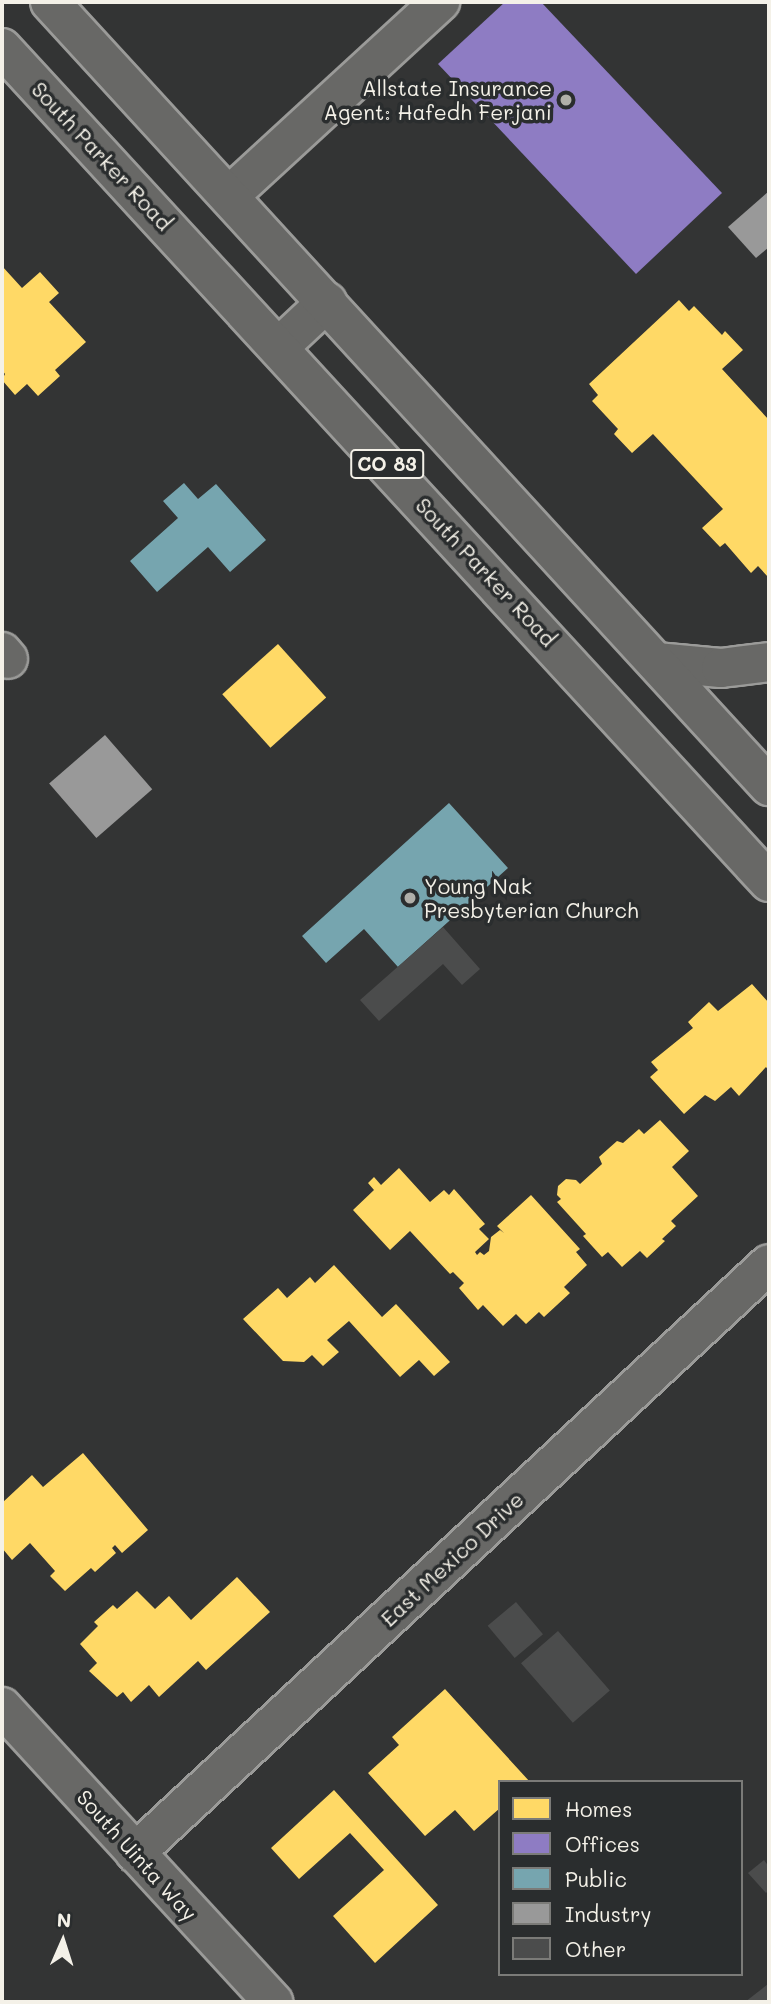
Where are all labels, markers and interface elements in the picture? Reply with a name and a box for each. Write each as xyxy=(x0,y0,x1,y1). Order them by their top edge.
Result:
place label: Allstate Insurance Agent: Hafedh Ferjani xyxy=(324,75,552,125)
street label: South Parker Road xyxy=(27,77,177,235)
marker: Allstate Insurance Agent: Hafedh Ferjani xyxy=(558,92,574,108)
road number: CO 83 xyxy=(348,449,426,480)
street label: South Parker Road xyxy=(411,493,561,651)
place label: Young Nak Presbyterian Church xyxy=(424,873,639,923)
marker: Young Nak Presbyterian Church xyxy=(402,890,418,906)
street label: East Mexico Drive xyxy=(376,1487,528,1631)
legend xyxy=(498,1780,743,1976)
street label: South Uinta Way xyxy=(72,1784,202,1926)
text: Homes xyxy=(565,1795,632,1822)
text: Offices xyxy=(565,1830,640,1857)
text: Public xyxy=(565,1865,627,1892)
text: Industry xyxy=(565,1900,652,1927)
north arrow xyxy=(28,1906,98,1976)
text: N xyxy=(56,1907,72,1932)
text: Other xyxy=(565,1935,626,1962)

